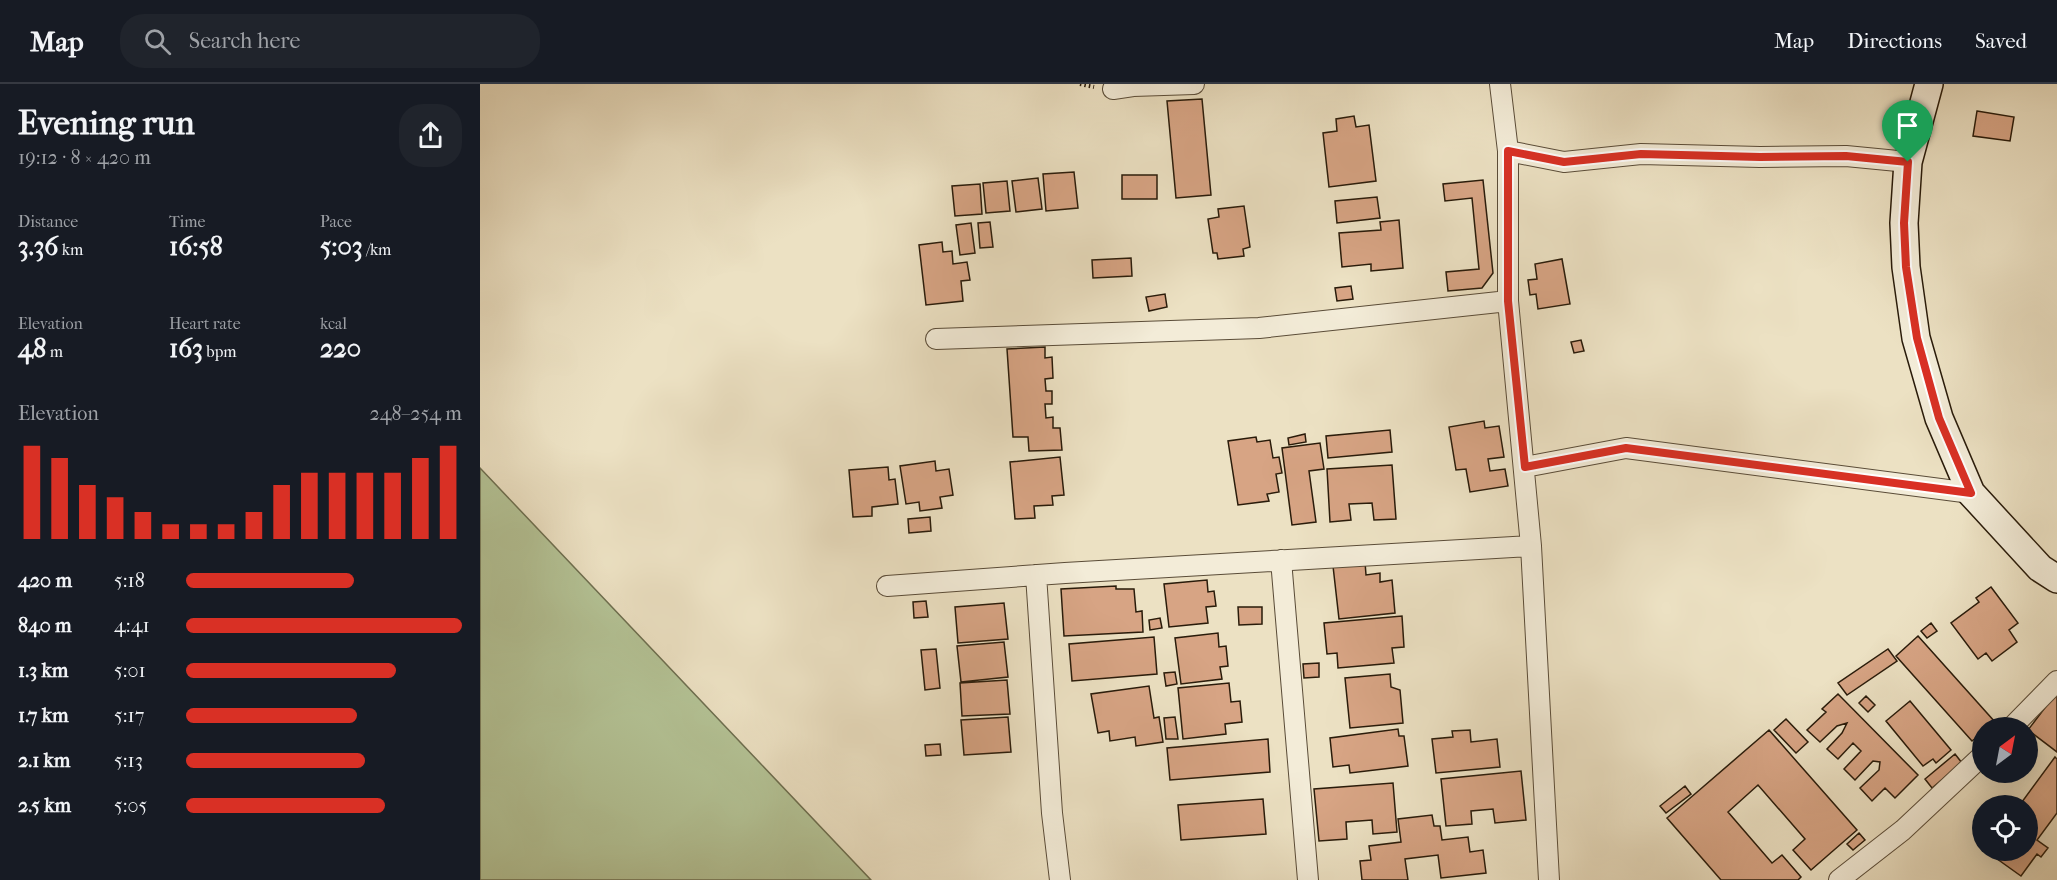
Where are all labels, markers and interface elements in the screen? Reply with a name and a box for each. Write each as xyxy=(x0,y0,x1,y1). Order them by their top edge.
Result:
search box xyxy=(120,14,540,68)
text: Map xyxy=(30,25,84,58)
icon: search xyxy=(141,25,174,58)
text: Search here xyxy=(189,28,300,54)
text: Map xyxy=(1774,29,1814,53)
text: Directions xyxy=(1847,29,1942,53)
text: Saved xyxy=(1975,29,2027,53)
pin xyxy=(1882,100,1933,162)
text: Evening run xyxy=(18,104,195,143)
button: share xyxy=(399,104,462,167)
icon: arrive xyxy=(1891,109,1924,142)
text: 19:12 · 8 × 420 m xyxy=(18,146,151,169)
text: Distance xyxy=(18,212,78,231)
text: Time xyxy=(169,212,205,231)
text: Pace xyxy=(320,212,352,231)
text: 3.36 xyxy=(18,231,58,262)
text: 16:58 xyxy=(169,231,223,262)
text: 5:03 xyxy=(320,231,363,262)
text: km xyxy=(58,240,83,259)
text: /km xyxy=(363,240,391,259)
text: Elevation xyxy=(18,314,83,333)
text: Heart rate xyxy=(169,314,241,333)
text: kcal xyxy=(320,314,347,333)
text: 48 xyxy=(18,333,46,364)
text: 163 xyxy=(169,333,203,364)
text: 220 xyxy=(320,333,361,364)
text: m xyxy=(46,342,63,361)
text: bpm xyxy=(203,342,237,361)
text: Elevation xyxy=(18,402,99,425)
text: 248–254 m xyxy=(369,402,462,425)
text: 420 m xyxy=(18,569,72,592)
text: 5:18 xyxy=(114,569,145,592)
text: 840 m xyxy=(18,614,72,637)
text: 4:41 xyxy=(114,614,150,637)
text: 1.3 km xyxy=(18,659,68,682)
text: 5:01 xyxy=(114,659,146,682)
text: 1.7 km xyxy=(18,704,69,727)
text: 5:17 xyxy=(114,704,144,727)
north arrow xyxy=(1972,717,2038,783)
map controls xyxy=(1972,717,2038,861)
text: 2.1 km xyxy=(18,749,71,772)
text: 5:13 xyxy=(114,749,143,772)
text: 2.5 km xyxy=(18,794,71,817)
text: 5:05 xyxy=(114,794,147,817)
button: locate xyxy=(1972,795,2038,861)

